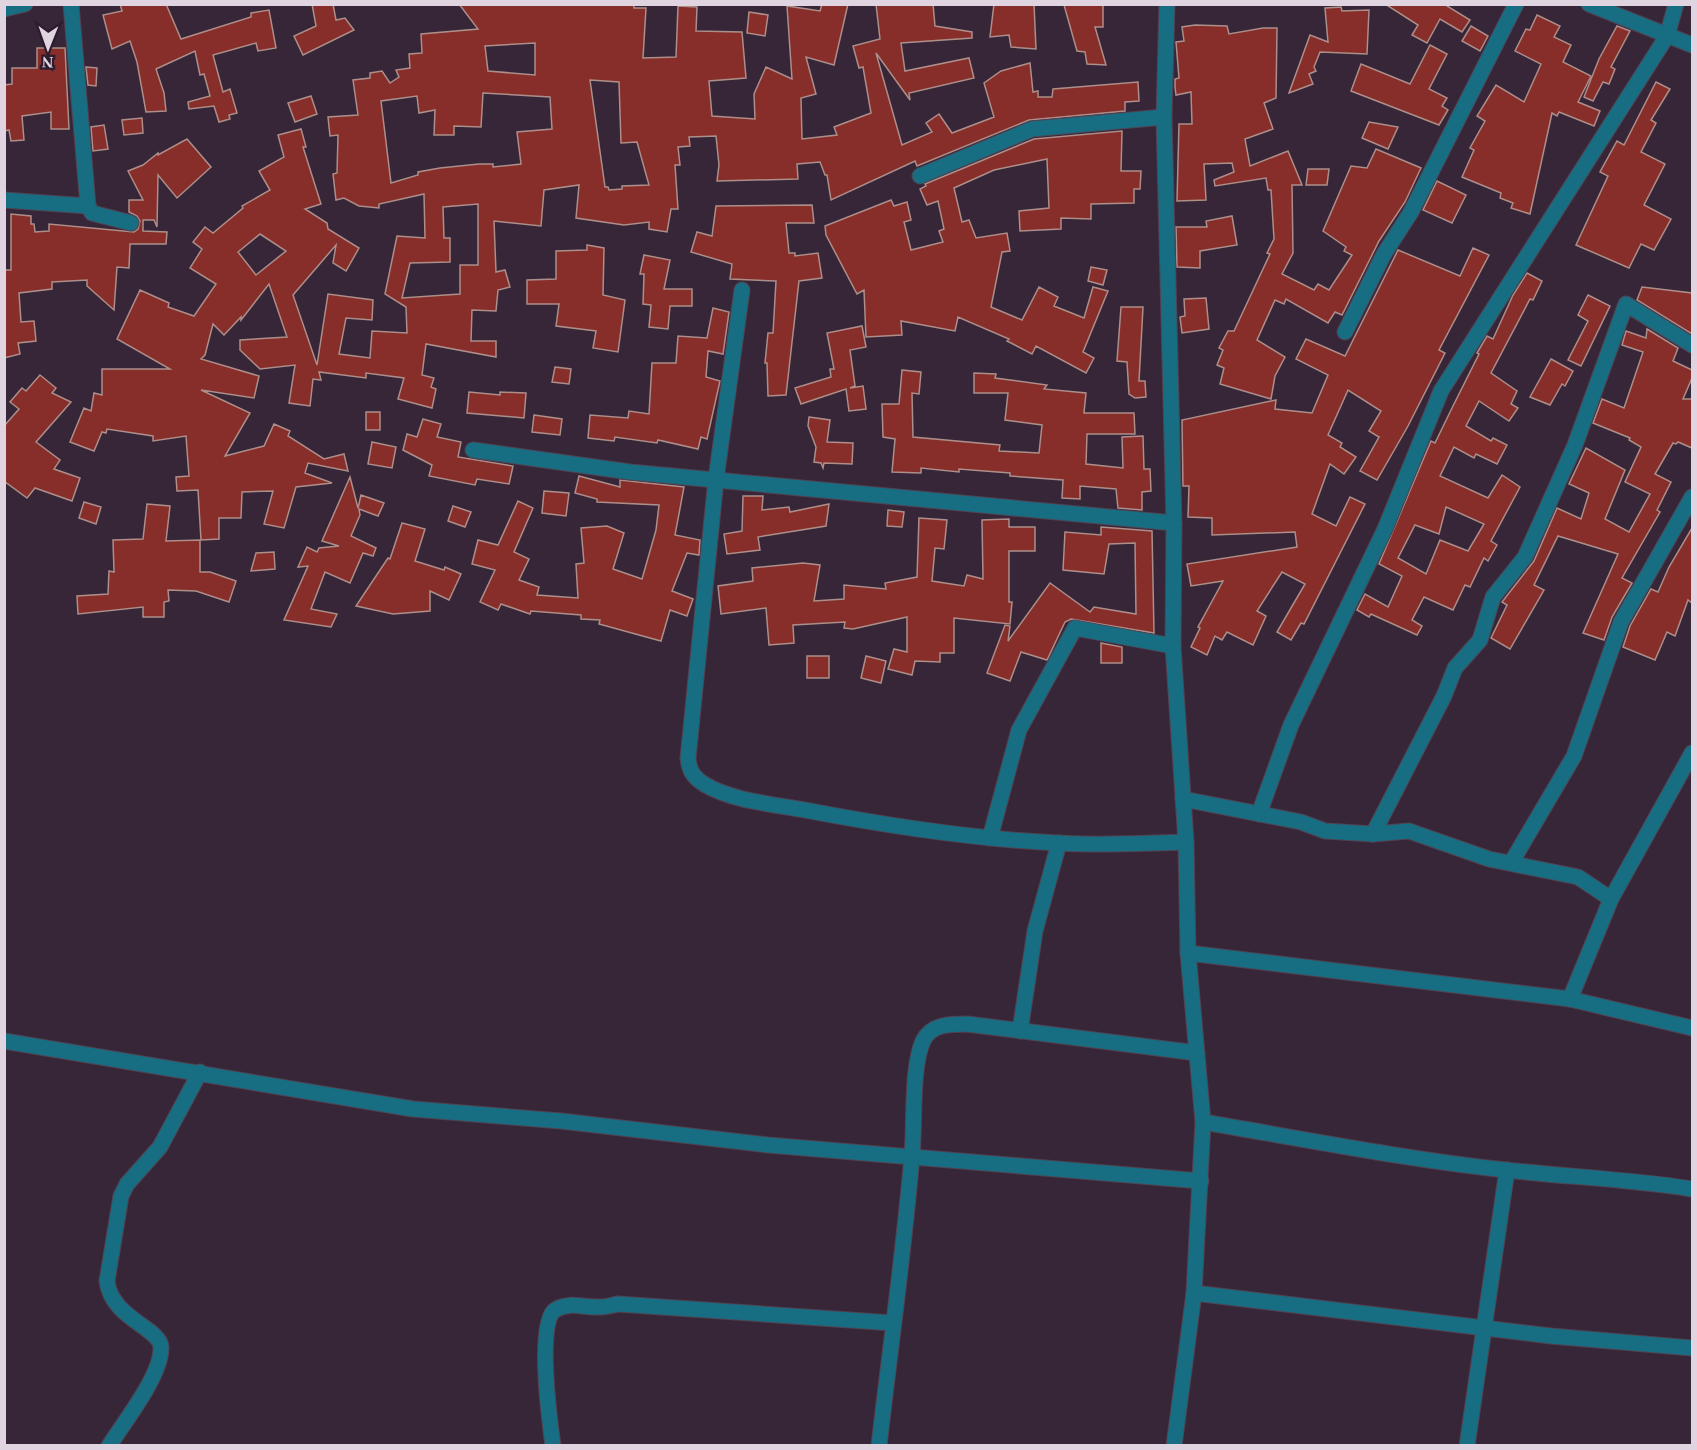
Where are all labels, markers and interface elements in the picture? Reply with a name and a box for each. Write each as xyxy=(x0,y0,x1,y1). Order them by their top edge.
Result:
north arrow xyxy=(18,18,78,78)
text: N xyxy=(41,54,54,71)

